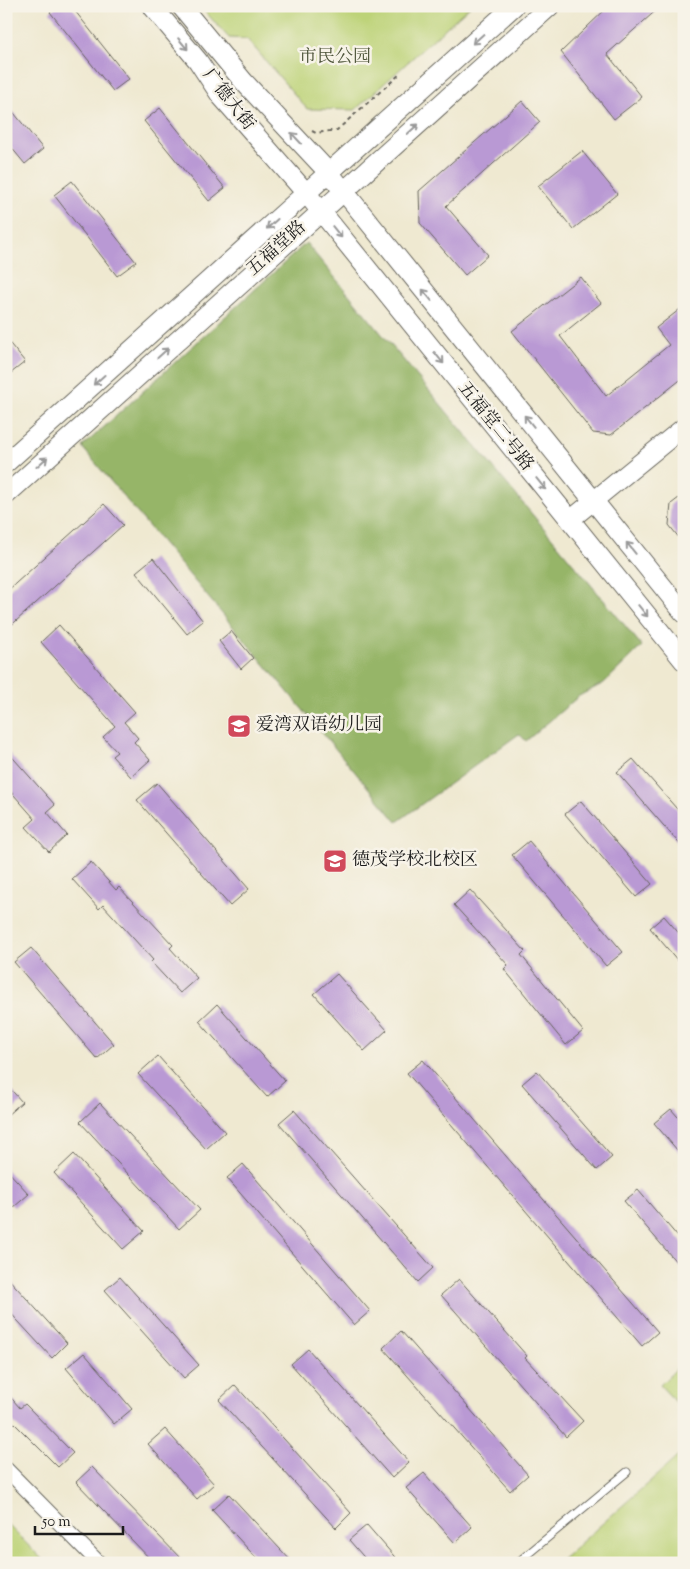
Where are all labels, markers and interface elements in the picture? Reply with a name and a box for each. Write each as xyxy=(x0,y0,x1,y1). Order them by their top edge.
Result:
one-way arrow xyxy=(471,33,484,45)
one-way arrow xyxy=(177,37,189,50)
park label: 市民公园 xyxy=(299,45,371,71)
street label: 广德大街 xyxy=(196,64,260,136)
one-way arrow xyxy=(406,124,419,135)
one-way arrow xyxy=(290,132,302,145)
street label: 五福堂路 xyxy=(242,215,312,283)
one-way arrow xyxy=(266,218,279,230)
one-way arrow xyxy=(332,225,343,238)
one-way arrow xyxy=(422,289,433,302)
one-way arrow xyxy=(156,347,169,359)
one-way arrow xyxy=(434,351,445,364)
one-way arrow xyxy=(93,374,106,386)
street label: 五福堂二号路 xyxy=(451,377,539,477)
one-way arrow xyxy=(524,415,535,428)
one-way arrow xyxy=(36,456,49,468)
one-way arrow xyxy=(536,478,547,491)
one-way arrow xyxy=(626,542,637,555)
one-way arrow xyxy=(638,604,649,617)
school or university icon: 爱湾双语幼儿园 xyxy=(226,713,252,739)
place label: 爱湾双语幼儿园 xyxy=(256,713,382,739)
school or university icon: 德茂学校北校区 xyxy=(322,848,348,874)
place label: 德茂学校北校区 xyxy=(352,848,478,874)
scale bar xyxy=(35,1504,122,1536)
text: 50 m xyxy=(41,1512,71,1533)

